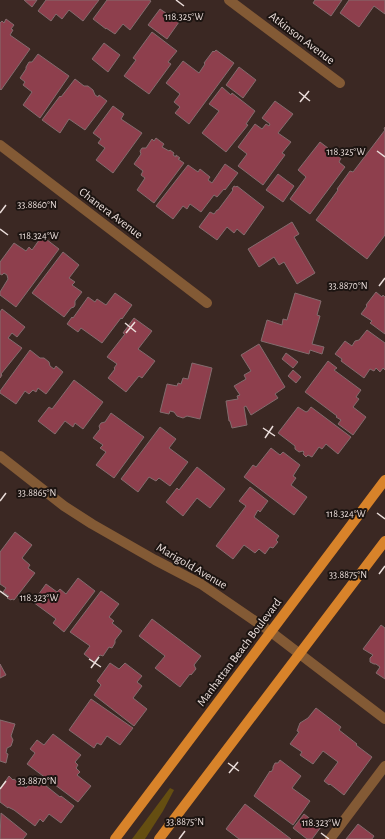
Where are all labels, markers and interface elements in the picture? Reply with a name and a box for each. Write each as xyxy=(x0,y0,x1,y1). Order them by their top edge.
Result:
street label: Atkinson Avenue xyxy=(267,10,337,66)
text: 118.325°W xyxy=(165,12,203,22)
text: 118.325°W xyxy=(327,147,365,157)
street label: Chanera Avenue xyxy=(77,185,145,241)
text: 33.8860°N xyxy=(17,200,57,210)
text: 118.324°W xyxy=(19,231,59,241)
text: 33.8870°N xyxy=(328,281,368,291)
text: 33.8865°N xyxy=(18,488,56,498)
text: 118.324°W xyxy=(326,509,366,519)
street label: Marigold Avenue xyxy=(155,541,229,591)
text: 33.8875°N xyxy=(329,570,367,580)
text: 118.323°W xyxy=(20,593,58,603)
street label: Manhattan Beach Boulevard xyxy=(195,596,283,708)
text: 33.8870°N xyxy=(17,776,57,786)
text: 33.8875°N xyxy=(166,817,204,827)
text: 118.323°W xyxy=(302,818,340,828)

